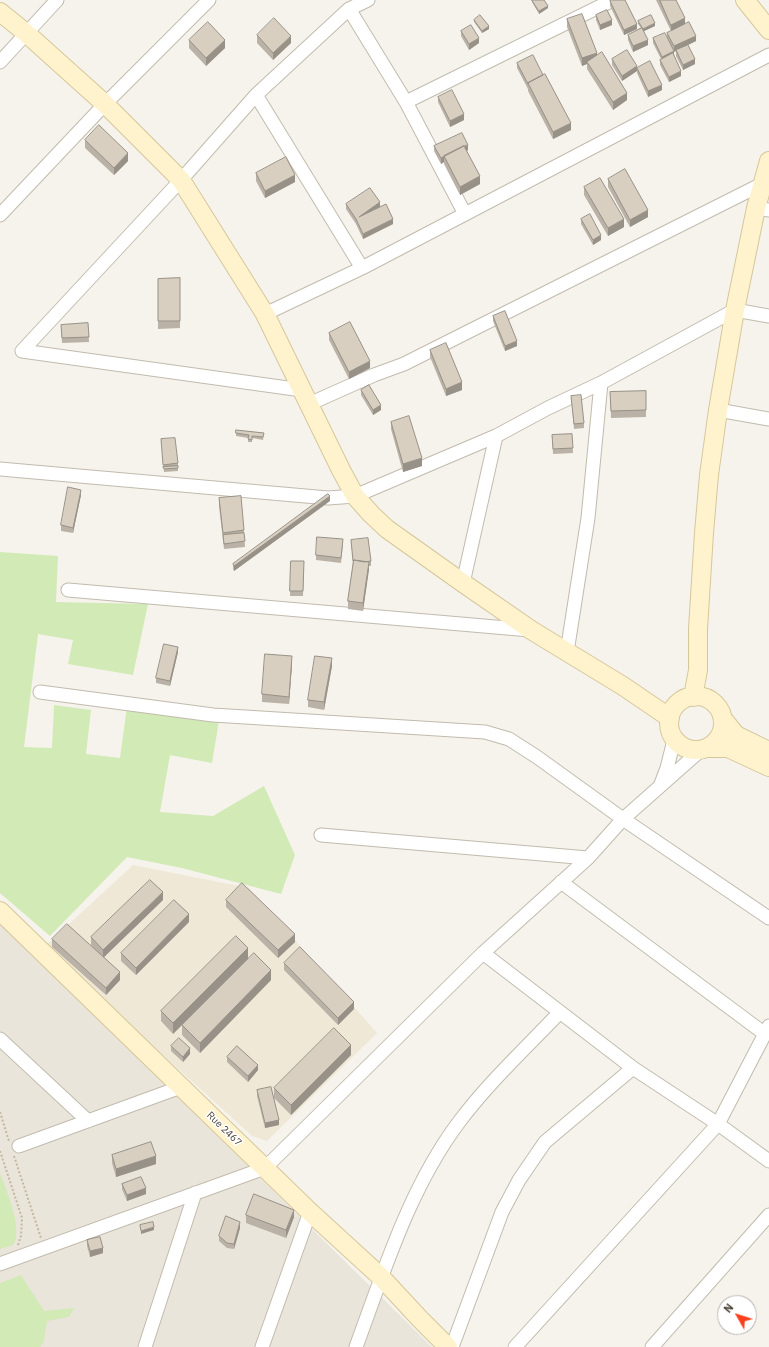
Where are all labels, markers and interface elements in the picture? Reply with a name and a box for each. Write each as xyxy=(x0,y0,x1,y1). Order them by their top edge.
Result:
street label: Rue 2467 xyxy=(204,1109,244,1149)
north arrow xyxy=(717,1295,757,1335)
text: N xyxy=(721,1301,736,1316)

